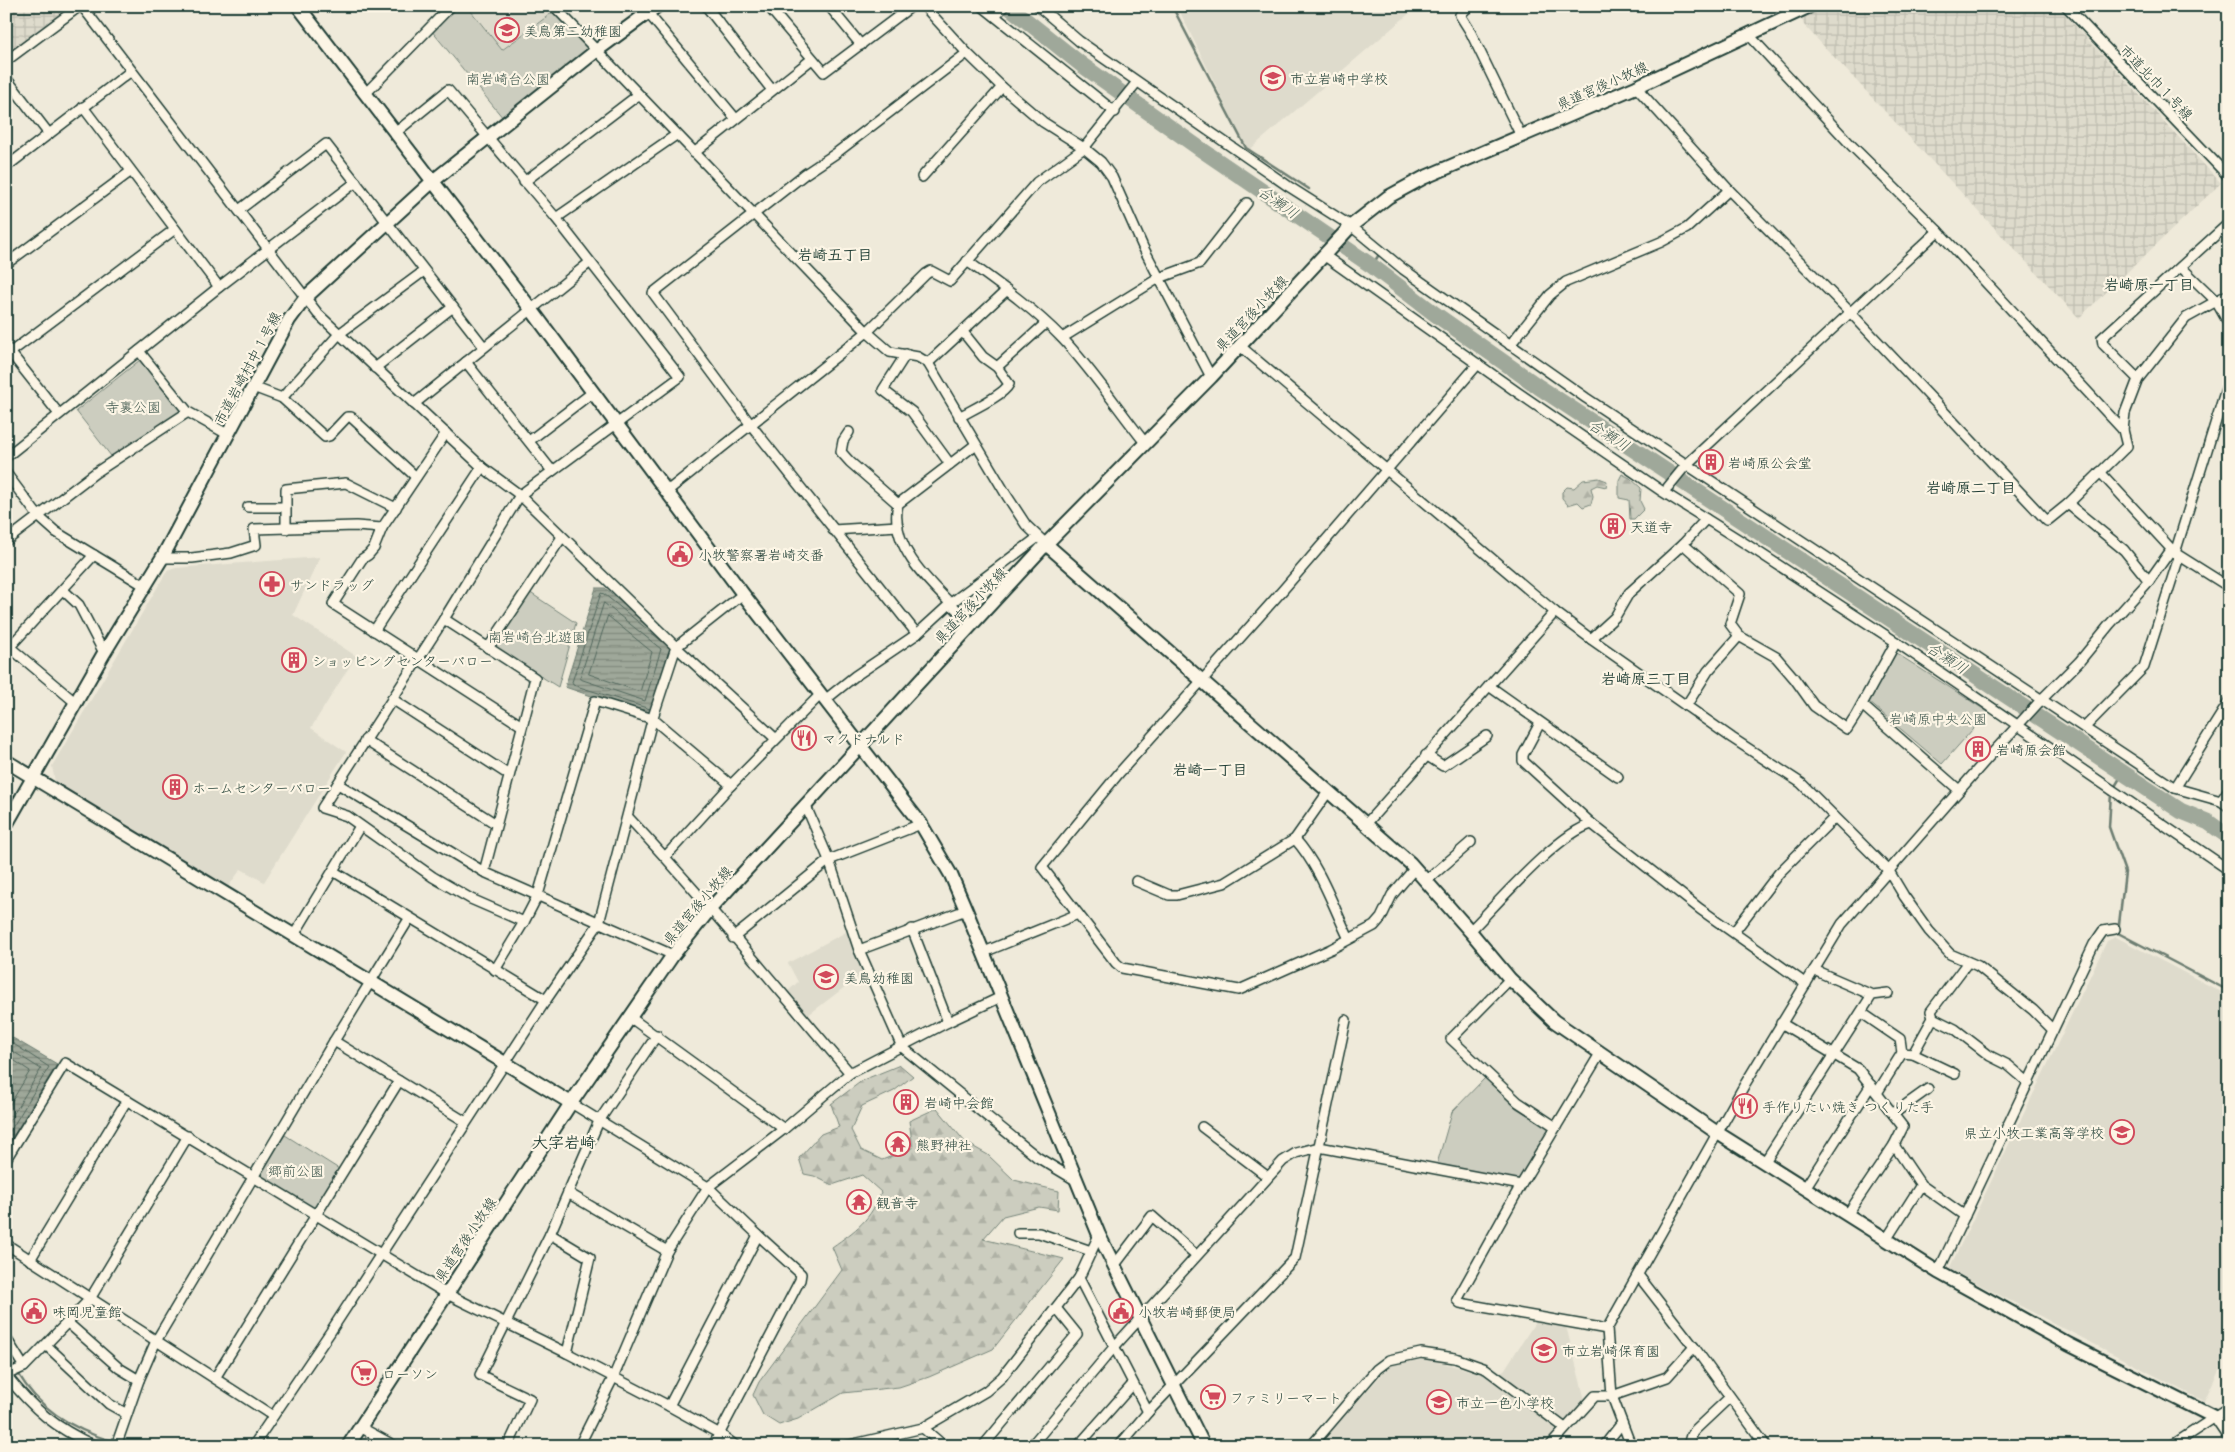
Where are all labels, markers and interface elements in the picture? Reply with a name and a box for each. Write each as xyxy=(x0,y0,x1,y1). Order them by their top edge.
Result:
school or university icon: 美鳥第二幼稚園 xyxy=(494,17,520,43)
place label: 美鳥第二幼稚園 xyxy=(524,20,622,41)
street label: 市道北巾１号線 xyxy=(2115,39,2199,125)
street label: 県道宮後小牧線 xyxy=(1553,55,1651,115)
school or university icon: 市立岩崎中学校 xyxy=(1260,65,1286,91)
park label: 南岩崎台公園 xyxy=(466,68,550,89)
place label: 市立岩崎中学校 xyxy=(1290,68,1388,89)
water label: 合瀬川 xyxy=(1254,179,1304,223)
district label: 岩崎五丁目 xyxy=(797,242,873,265)
street label: 県道宮後小牧線 xyxy=(1210,270,1292,356)
district label: 岩崎原一丁目 xyxy=(2104,272,2194,295)
street label: 市道岩崎村中１号線 xyxy=(208,307,286,429)
park label: 寺裏公園 xyxy=(105,396,161,417)
water label: 合瀬川 xyxy=(1585,412,1635,456)
building icon: 岩崎原公会堂 xyxy=(1698,449,1724,475)
place label: 岩崎原公会堂 xyxy=(1728,452,1812,473)
district label: 岩崎原二丁目 xyxy=(1926,475,2016,498)
building icon: 天道寺 xyxy=(1600,513,1626,539)
place label: 天道寺 xyxy=(1630,516,1672,537)
public building icon: 小牧警察署岩崎交番 xyxy=(667,541,693,567)
place label: 小牧警察署岩崎交番 xyxy=(698,544,824,565)
street label: 県道宮後小牧線 xyxy=(929,562,1011,648)
pharmacy icon: サンドラッグ xyxy=(259,571,285,597)
place label: サンドラッグ xyxy=(290,574,374,595)
park label: 南岩崎台北遊園 xyxy=(488,626,586,647)
water label: 合瀬川 xyxy=(1923,635,1973,679)
building icon: ショッピングセンターバロー xyxy=(281,647,307,673)
place label: ショッピングセンターバロー xyxy=(312,650,493,671)
district label: 岩崎原三丁目 xyxy=(1601,666,1691,689)
park label: 岩崎原中央公園 xyxy=(1889,708,1987,729)
restaurant icon: マクドナルド xyxy=(791,725,817,751)
place label: マクドナルド xyxy=(822,728,905,749)
building icon: 岩崎原会館 xyxy=(1965,736,1991,762)
place label: 岩崎原会館 xyxy=(1996,739,2066,760)
district label: 岩崎一丁目 xyxy=(1172,757,1248,780)
building icon: ホームセンターバロー xyxy=(162,774,188,800)
place label: ホームセンターバロー xyxy=(192,777,331,798)
street label: 県道宮後小牧線 xyxy=(657,861,737,949)
school or university icon: 美鳥幼稚園 xyxy=(813,964,839,990)
place label: 美鳥幼稚園 xyxy=(844,967,914,988)
building icon: 岩崎中会館 xyxy=(893,1089,919,1115)
place label: 岩崎中会館 xyxy=(924,1092,994,1113)
restaurant icon: 手作りたい焼き つくりた手 xyxy=(1732,1093,1758,1119)
place label: 手作りたい焼き つくりた手 xyxy=(1762,1096,1934,1117)
school or university icon: 県立小牧工業高等学校 xyxy=(2109,1119,2135,1145)
place label: 県立小牧工業高等学校 xyxy=(1964,1122,2104,1143)
district label: 大字岩崎 xyxy=(532,1129,596,1153)
temple icon: 熊野神社 xyxy=(885,1131,911,1157)
place label: 熊野神社 xyxy=(916,1134,972,1155)
park label: 郷前公園 xyxy=(268,1160,324,1181)
temple icon: 観音寺 xyxy=(846,1189,872,1215)
place label: 観音寺 xyxy=(876,1192,918,1213)
street label: 県道宮後小牧線 xyxy=(429,1193,501,1285)
public building icon: 味岡児童館 xyxy=(21,1298,47,1324)
public building icon: 小牧岩崎郵便局 xyxy=(1108,1298,1134,1324)
place label: 味岡児童館 xyxy=(52,1301,122,1322)
place label: 小牧岩崎郵便局 xyxy=(1138,1301,1236,1322)
school or university icon: 市立岩崎保育園 xyxy=(1531,1337,1557,1363)
place label: 市立岩崎保育園 xyxy=(1562,1340,1660,1361)
supermarket icon: ローソン xyxy=(351,1360,377,1386)
place label: ローソン xyxy=(382,1363,438,1384)
supermarket icon: ファミリーマート xyxy=(1200,1384,1226,1410)
place label: ファミリーマート xyxy=(1230,1387,1342,1408)
school or university icon: 市立一色小学校 xyxy=(1426,1389,1452,1415)
place label: 市立一色小学校 xyxy=(1456,1392,1554,1413)

